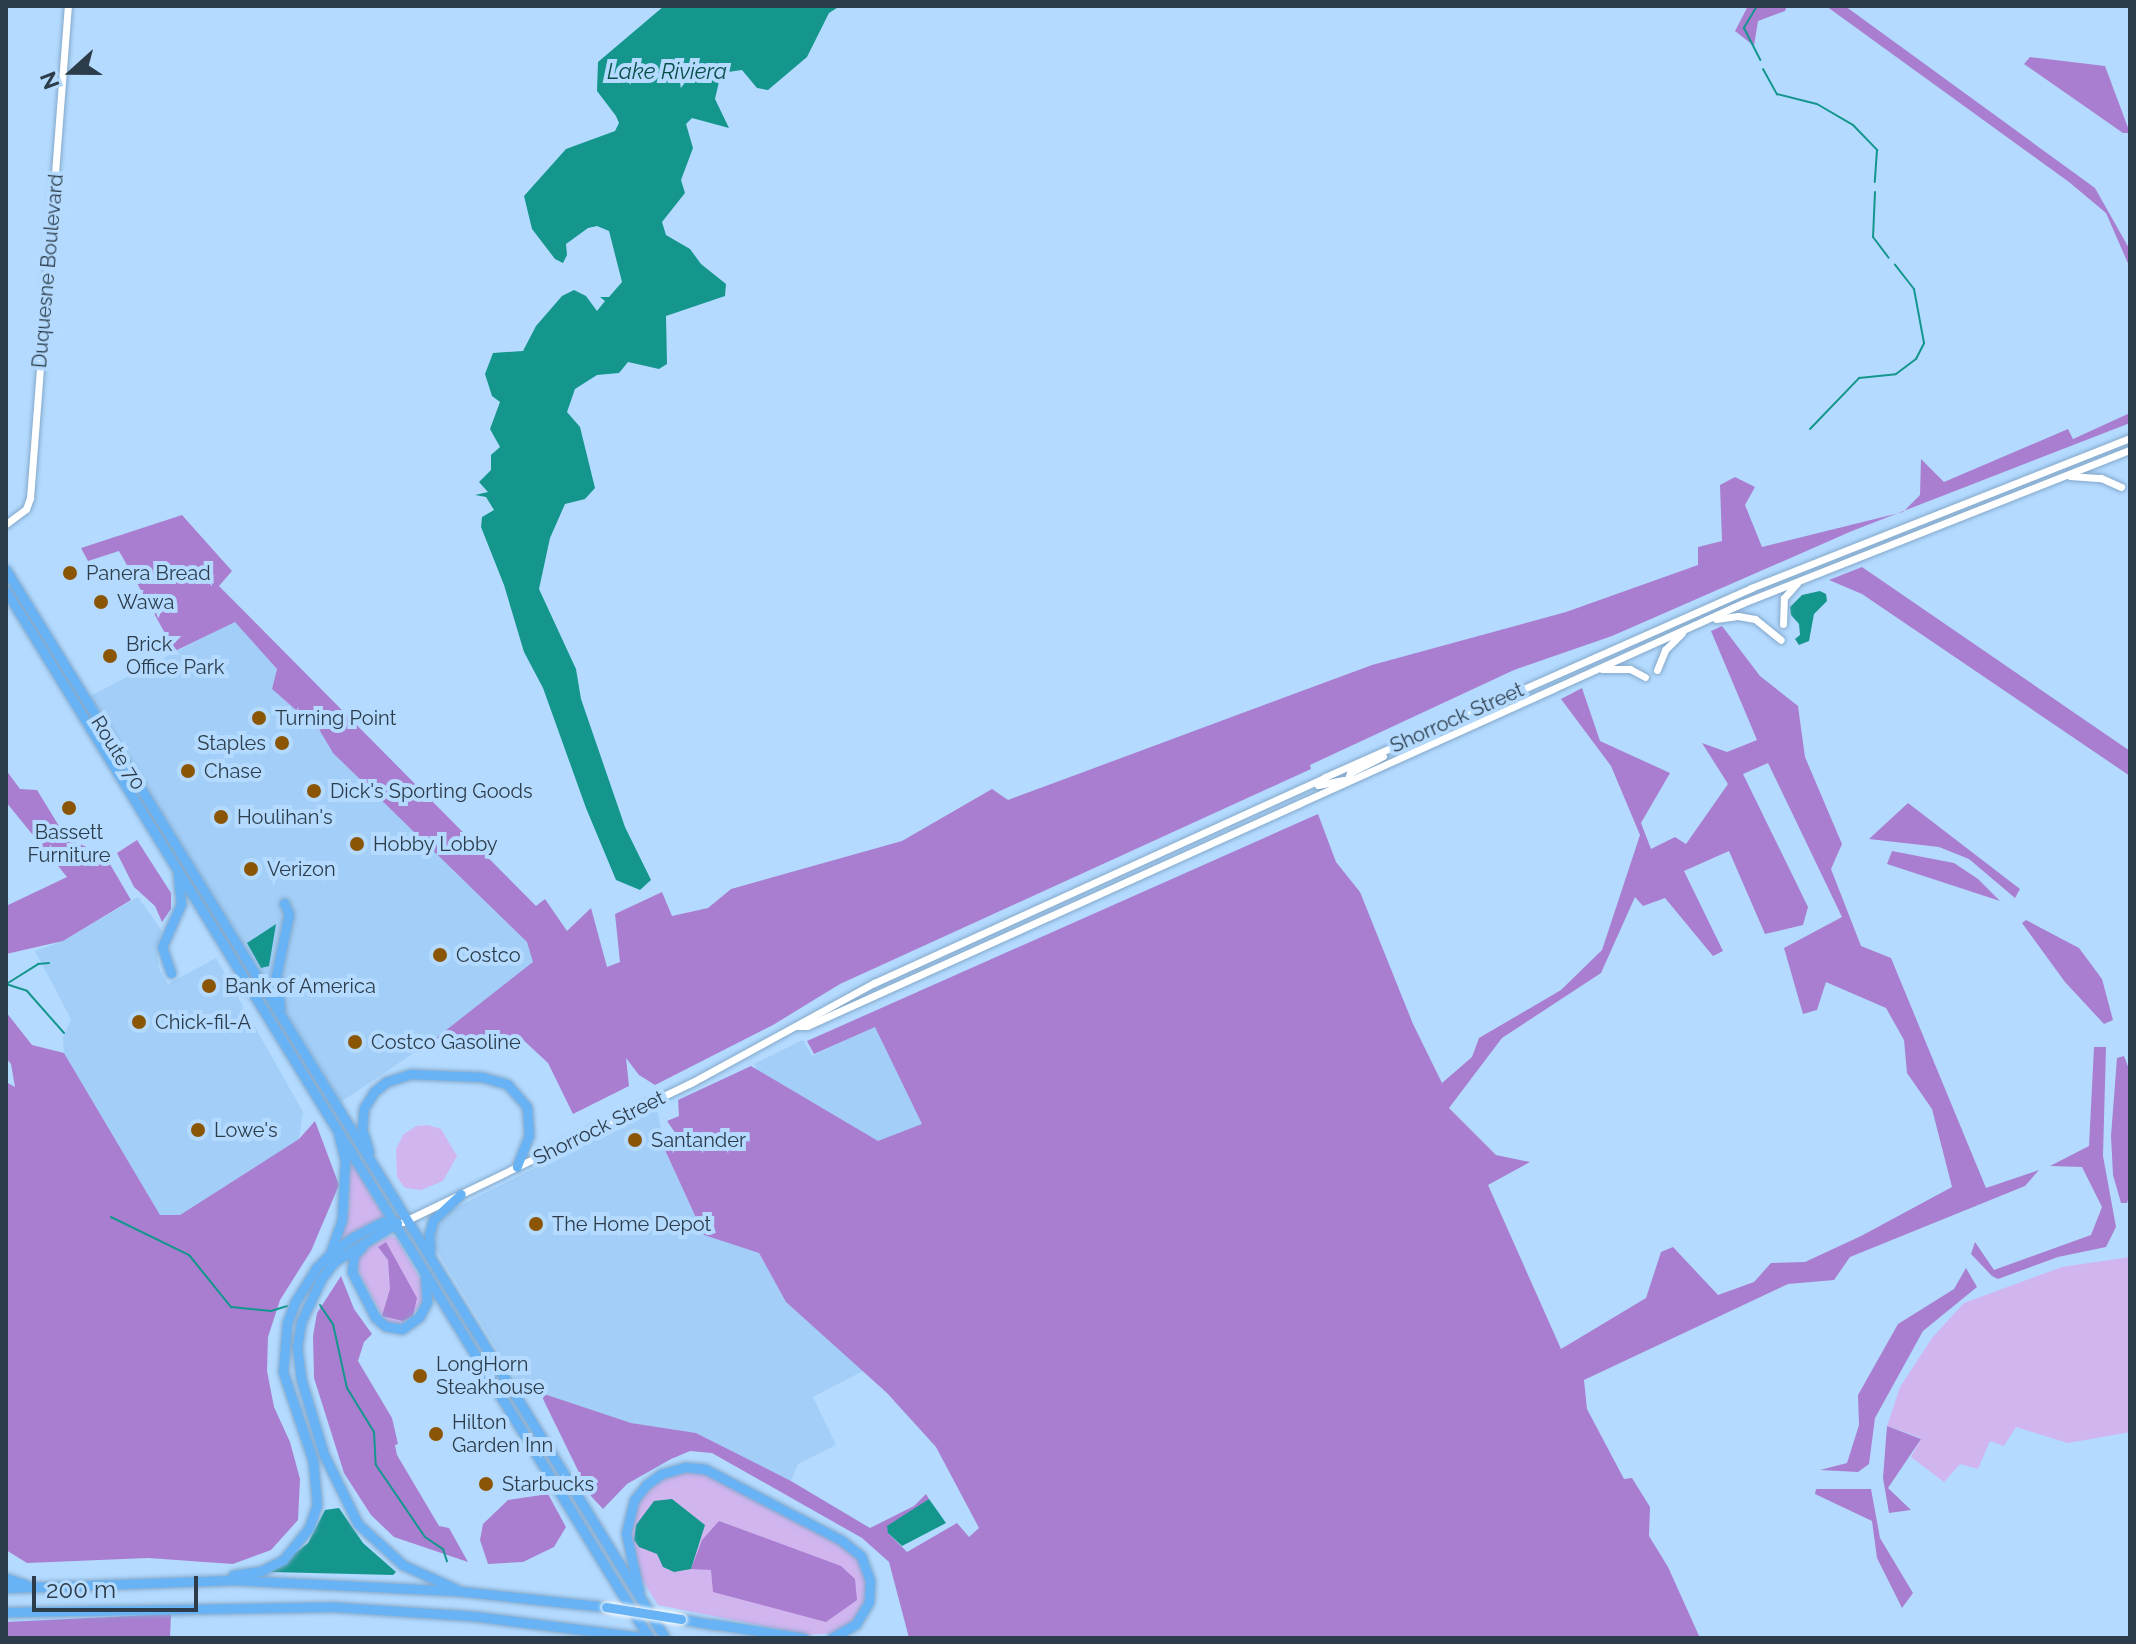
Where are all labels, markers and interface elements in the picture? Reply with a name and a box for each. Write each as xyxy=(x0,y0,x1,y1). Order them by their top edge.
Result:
north arrow xyxy=(32,32,112,112)
water label: Lake Riviera xyxy=(607,59,727,85)
text: N xyxy=(34,68,65,93)
street label: Duquesne Boulevard xyxy=(28,173,68,369)
place label: Panera Bread xyxy=(86,561,211,585)
marker: Panera Bread xyxy=(61,564,79,582)
place label: Wawa xyxy=(117,590,174,614)
marker: Wawa xyxy=(92,593,110,611)
place label: Brick Office Park xyxy=(126,632,224,679)
marker: Brick Office Park xyxy=(101,647,119,665)
street label: Shorrock Street xyxy=(1387,678,1527,758)
place label: Turning Point xyxy=(275,706,396,730)
marker: Turning Point xyxy=(250,709,268,727)
street label: Route 70 xyxy=(86,712,150,794)
place label: Staples xyxy=(197,731,266,755)
marker: Staples xyxy=(273,734,291,752)
place label: Chase xyxy=(204,759,262,783)
marker: Chase xyxy=(179,762,197,780)
place label: Dick's Sporting Goods xyxy=(330,779,533,803)
marker: Dick's Sporting Goods xyxy=(305,782,323,800)
marker: Bassett Furniture xyxy=(60,799,78,817)
place label: Houlihan's xyxy=(237,805,333,829)
marker: Houlihan's xyxy=(212,808,230,826)
place label: Bassett Furniture xyxy=(27,820,111,867)
place label: Hobby Lobby xyxy=(373,832,498,856)
marker: Hobby Lobby xyxy=(348,835,366,853)
place label: Verizon xyxy=(267,857,336,881)
marker: Verizon xyxy=(242,860,260,878)
place label: Costco xyxy=(456,943,521,967)
marker: Costco xyxy=(431,946,449,964)
place label: Bank of America xyxy=(225,974,377,998)
marker: Bank of America xyxy=(200,977,218,995)
place label: Chick-fil-A xyxy=(155,1010,251,1034)
marker: Chick-fil-A xyxy=(130,1013,148,1031)
place label: Costco Gasoline xyxy=(371,1030,521,1054)
marker: Costco Gasoline xyxy=(346,1033,364,1051)
street label: Shorrock Street xyxy=(529,1086,669,1170)
place label: Lowe's xyxy=(214,1118,278,1142)
marker: Lowe's xyxy=(189,1121,207,1139)
place label: Santander xyxy=(651,1128,746,1152)
marker: Santander xyxy=(626,1131,644,1149)
place label: The Home Depot xyxy=(552,1212,711,1236)
marker: The Home Depot xyxy=(527,1215,545,1233)
place label: LongHorn Steakhouse xyxy=(436,1352,545,1399)
marker: LongHorn Steakhouse xyxy=(411,1367,429,1385)
place label: Hilton Garden Inn xyxy=(452,1410,553,1457)
marker: Hilton Garden Inn xyxy=(427,1425,445,1443)
place label: Starbucks xyxy=(502,1472,594,1496)
marker: Starbucks xyxy=(477,1475,495,1493)
scale bar xyxy=(36,1560,202,1610)
text: 200 m xyxy=(46,1575,116,1604)

